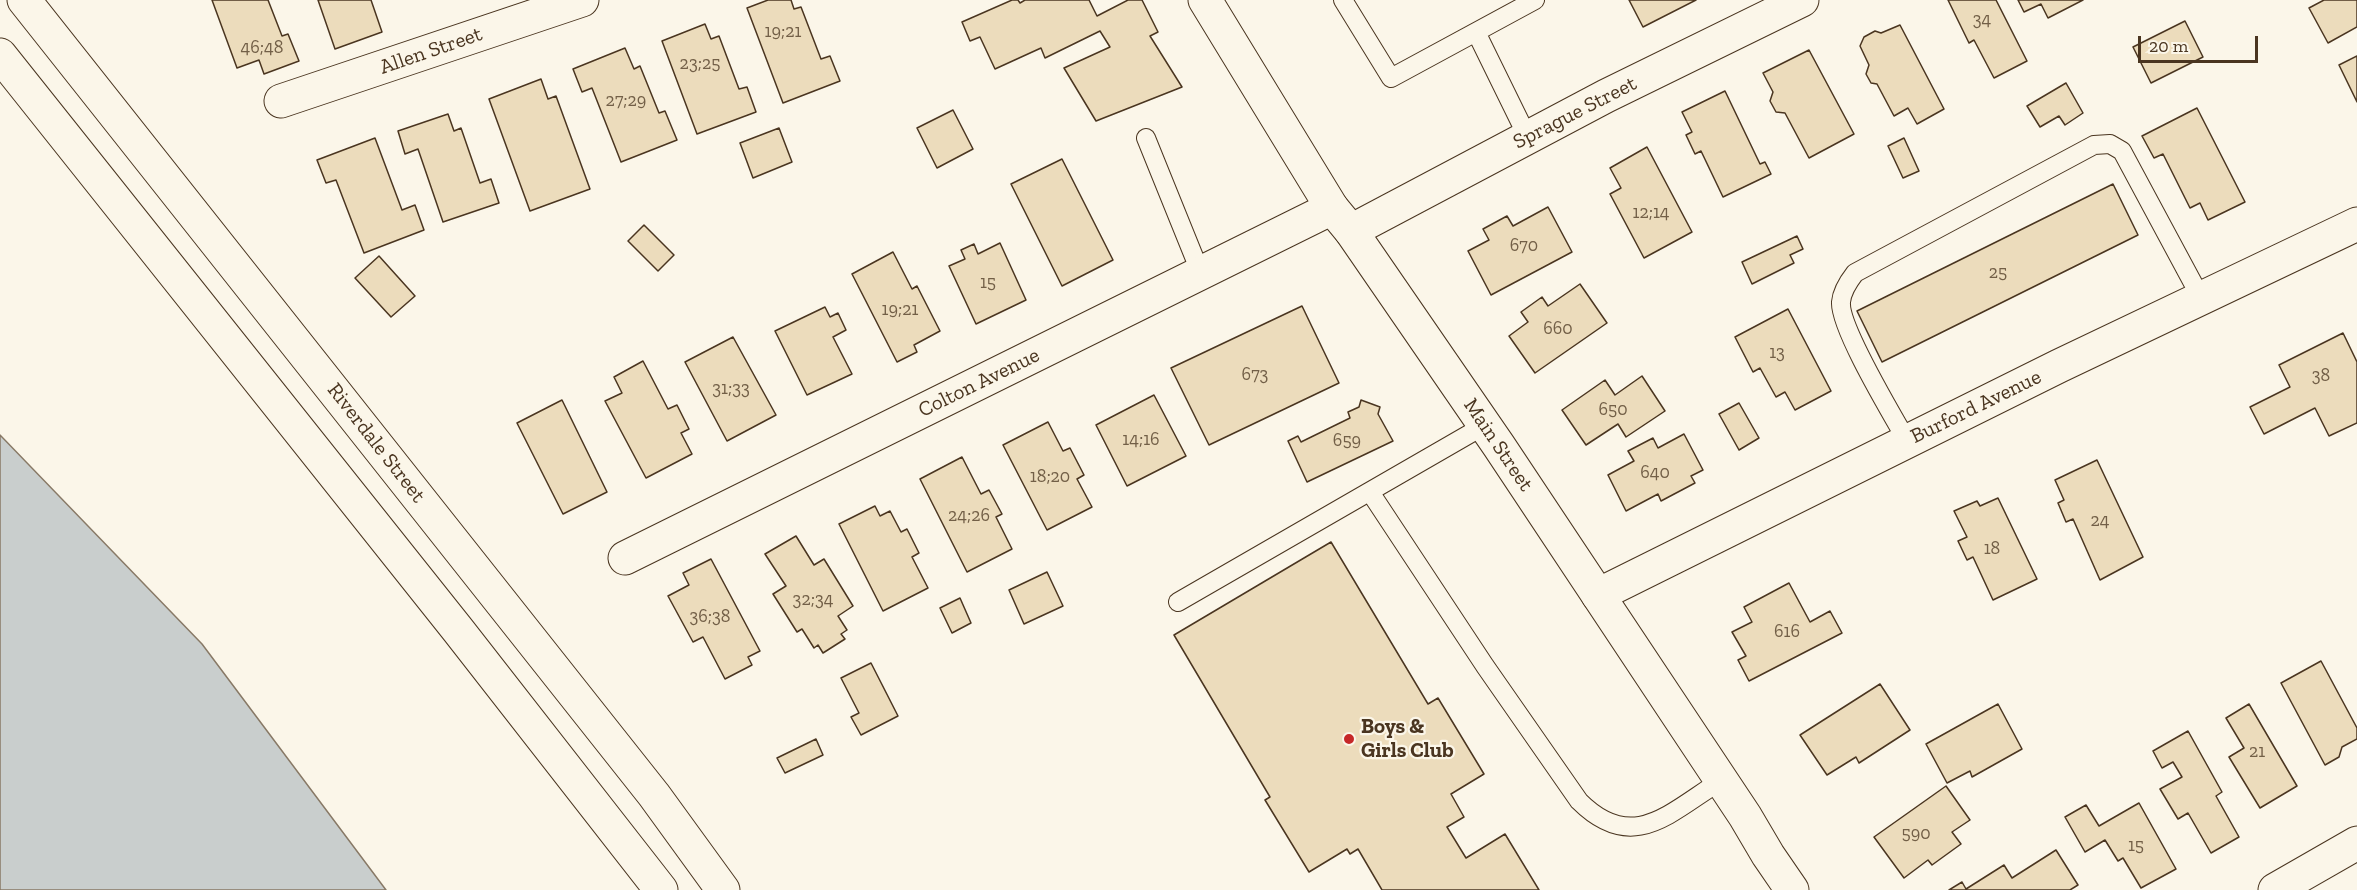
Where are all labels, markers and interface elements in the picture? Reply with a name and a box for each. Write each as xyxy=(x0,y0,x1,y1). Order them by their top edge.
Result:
house number: 34 xyxy=(1973,9,1991,31)
house number: 19;21 xyxy=(765,21,801,43)
street label: Allen Street xyxy=(376,22,486,80)
scale bar xyxy=(2141,24,2261,62)
text: 20 m xyxy=(2149,35,2188,57)
house number: 46;48 xyxy=(241,37,283,59)
house number: 23;25 xyxy=(680,53,720,75)
street label: Sprague Street xyxy=(1509,71,1641,155)
house number: 27;29 xyxy=(606,90,646,112)
house number: 12;14 xyxy=(1632,202,1670,224)
house number: 670 xyxy=(1510,235,1538,257)
house number: 25 xyxy=(1989,262,2007,284)
house number: 15 xyxy=(980,272,996,294)
house number: 19;21 xyxy=(882,299,918,321)
house number: 660 xyxy=(1543,318,1573,340)
house number: 13 xyxy=(1769,342,1785,364)
street label: Colton Avenue xyxy=(914,343,1044,423)
house number: 673 xyxy=(1242,364,1268,386)
street label: Burford Avenue xyxy=(1907,364,2045,450)
house number: 38 xyxy=(2312,365,2330,387)
street label: Riverdale Street xyxy=(321,378,431,508)
house number: 31;33 xyxy=(712,378,750,400)
street label: Main Street xyxy=(1458,394,1538,496)
house number: 650 xyxy=(1598,399,1628,421)
house number: 14;16 xyxy=(1122,429,1160,451)
house number: 659 xyxy=(1333,430,1361,452)
house number: 640 xyxy=(1640,462,1670,484)
house number: 18;20 xyxy=(1030,466,1070,488)
house number: 24;26 xyxy=(948,505,990,527)
house number: 24 xyxy=(2091,510,2109,532)
house number: 18 xyxy=(1984,538,2000,560)
house number: 32;34 xyxy=(793,589,833,611)
house number: 36;38 xyxy=(689,606,731,628)
house number: 616 xyxy=(1774,621,1800,643)
place label: Boys & Girls Club xyxy=(1361,714,1454,764)
marker: Boys & Girls Club xyxy=(1342,732,1356,746)
house number: 21 xyxy=(2249,741,2265,763)
house number: 590 xyxy=(1901,823,1931,845)
house number: 15 xyxy=(2128,835,2144,857)

